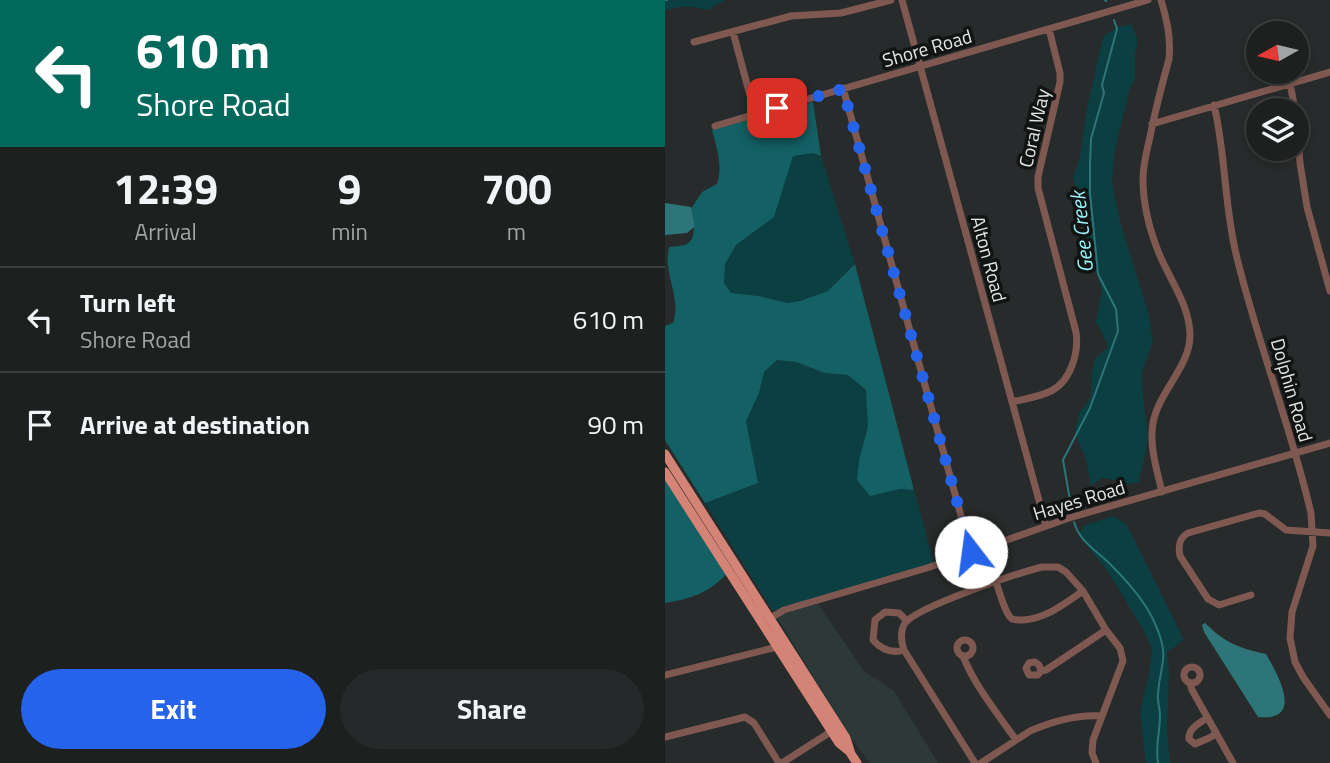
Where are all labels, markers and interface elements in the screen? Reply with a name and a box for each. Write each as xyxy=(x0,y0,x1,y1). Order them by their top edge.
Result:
text: 610 m xyxy=(136,12,270,87)
street label: Shore Road xyxy=(879,21,975,74)
north arrow xyxy=(1246,21,1309,84)
map controls xyxy=(1246,21,1309,161)
icon: left xyxy=(21,28,112,119)
pin xyxy=(747,78,807,138)
text: Shore Road xyxy=(136,80,291,128)
street label: Coral Way xyxy=(1010,86,1057,170)
icon: arrive xyxy=(758,89,796,127)
button: layers xyxy=(1246,98,1309,161)
text: 12:39 xyxy=(113,156,218,220)
text: 9 xyxy=(338,156,361,220)
text: 700 xyxy=(481,156,552,220)
water label: Gee Creek xyxy=(1061,187,1101,274)
street label: Alton Road xyxy=(964,213,1015,305)
text: Arrival xyxy=(134,214,197,249)
text: min xyxy=(331,214,368,249)
text: m xyxy=(507,214,526,249)
text: Turn left xyxy=(80,283,175,322)
text: 610 m xyxy=(573,300,644,339)
icon: left xyxy=(21,301,59,339)
text: Shore Road xyxy=(80,322,191,357)
street label: Dolphin Road xyxy=(1264,335,1321,445)
text: Arrive at destination xyxy=(80,405,310,444)
text: 90 m xyxy=(587,405,644,444)
icon: arrive xyxy=(21,406,59,444)
street label: Hayes Road xyxy=(1029,472,1129,527)
position arrow xyxy=(934,515,1008,589)
button: Exit xyxy=(21,669,326,749)
button: Share xyxy=(340,669,644,749)

